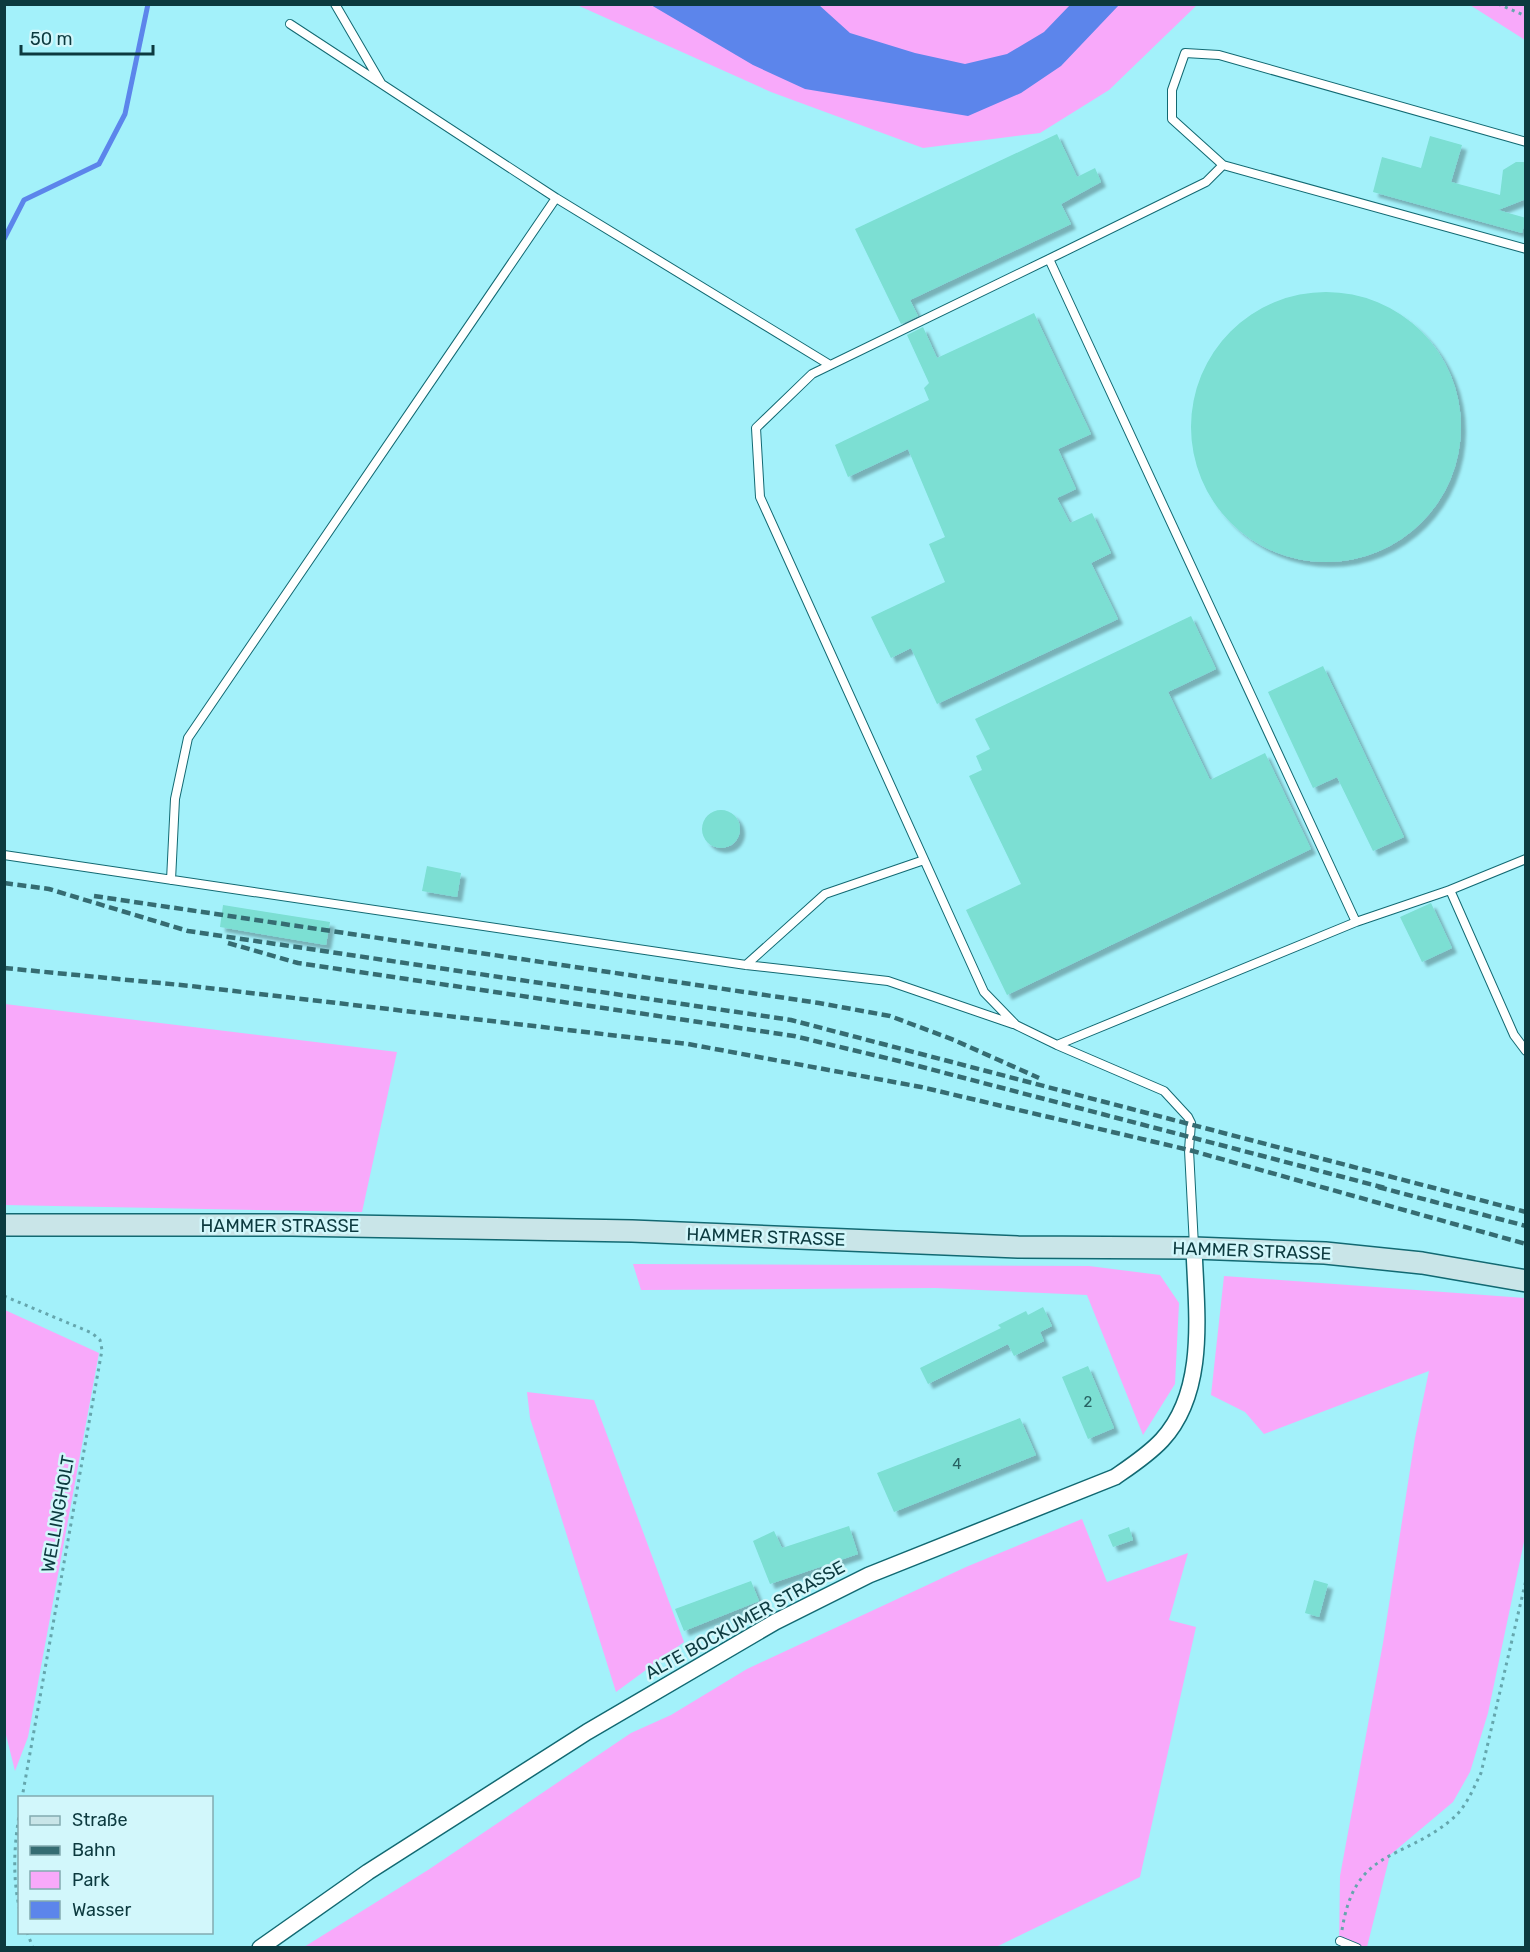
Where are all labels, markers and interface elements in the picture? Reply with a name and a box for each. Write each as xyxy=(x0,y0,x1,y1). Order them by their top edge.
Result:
scale bar xyxy=(21,18,153,56)
text: 50 m xyxy=(30,28,73,50)
street label: HAMMER STRASSE xyxy=(200,1215,360,1237)
street label: HAMMER STRASSE xyxy=(686,1223,846,1251)
street label: HAMMER STRASSE xyxy=(1172,1237,1332,1265)
house number: 2 xyxy=(1084,1393,1093,1411)
street label: WELLINGHOLT xyxy=(37,1454,79,1574)
house number: 4 xyxy=(952,1455,962,1473)
street label: ALTE BOCKUMER STRASSE xyxy=(641,1556,849,1684)
legend xyxy=(18,1796,213,1934)
text: Straße xyxy=(72,1809,128,1831)
text: Bahn xyxy=(72,1839,116,1861)
text: Park xyxy=(72,1869,110,1891)
text: Wasser xyxy=(72,1899,131,1921)

